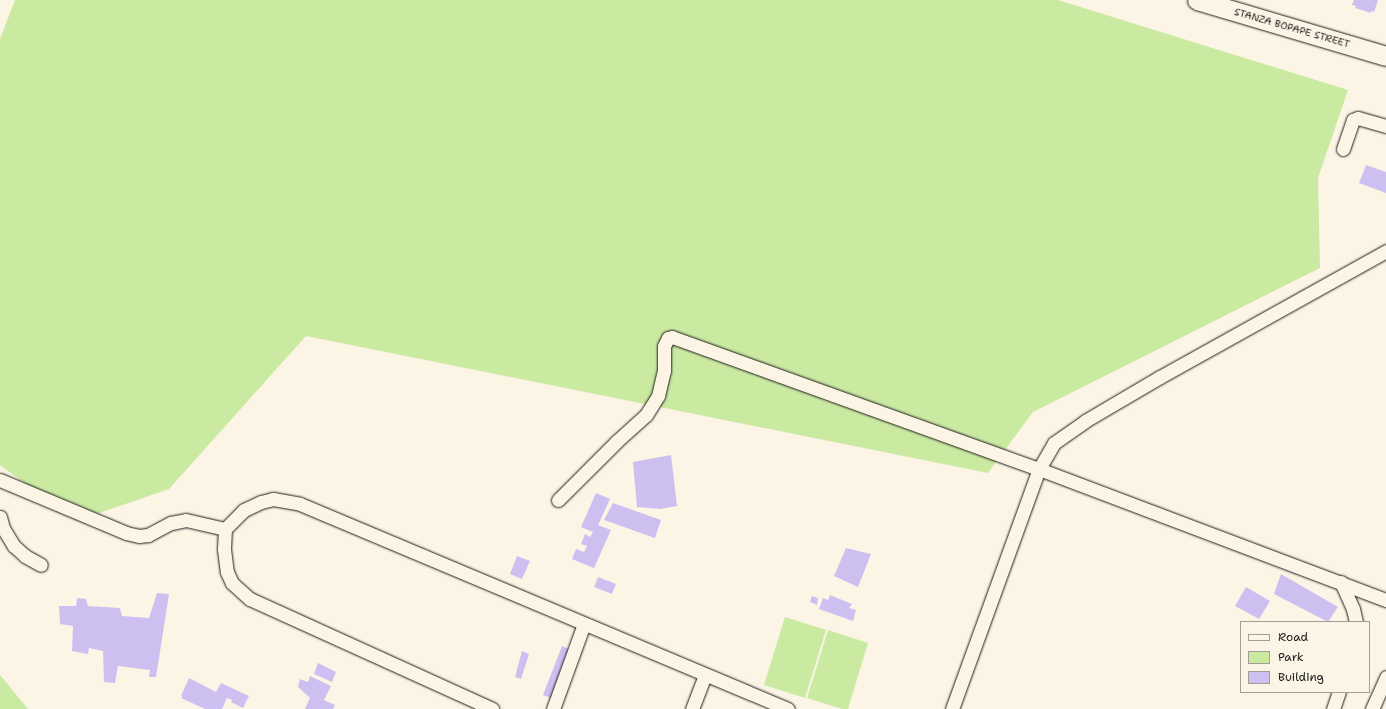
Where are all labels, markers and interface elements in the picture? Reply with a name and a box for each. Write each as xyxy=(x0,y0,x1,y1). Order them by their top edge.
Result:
street label: STANZA BOPAPE STREET xyxy=(1233,6,1351,50)
legend xyxy=(1240,621,1370,693)
text: Road xyxy=(1278,629,1308,645)
text: Park xyxy=(1278,649,1304,665)
text: Building xyxy=(1278,669,1324,685)

